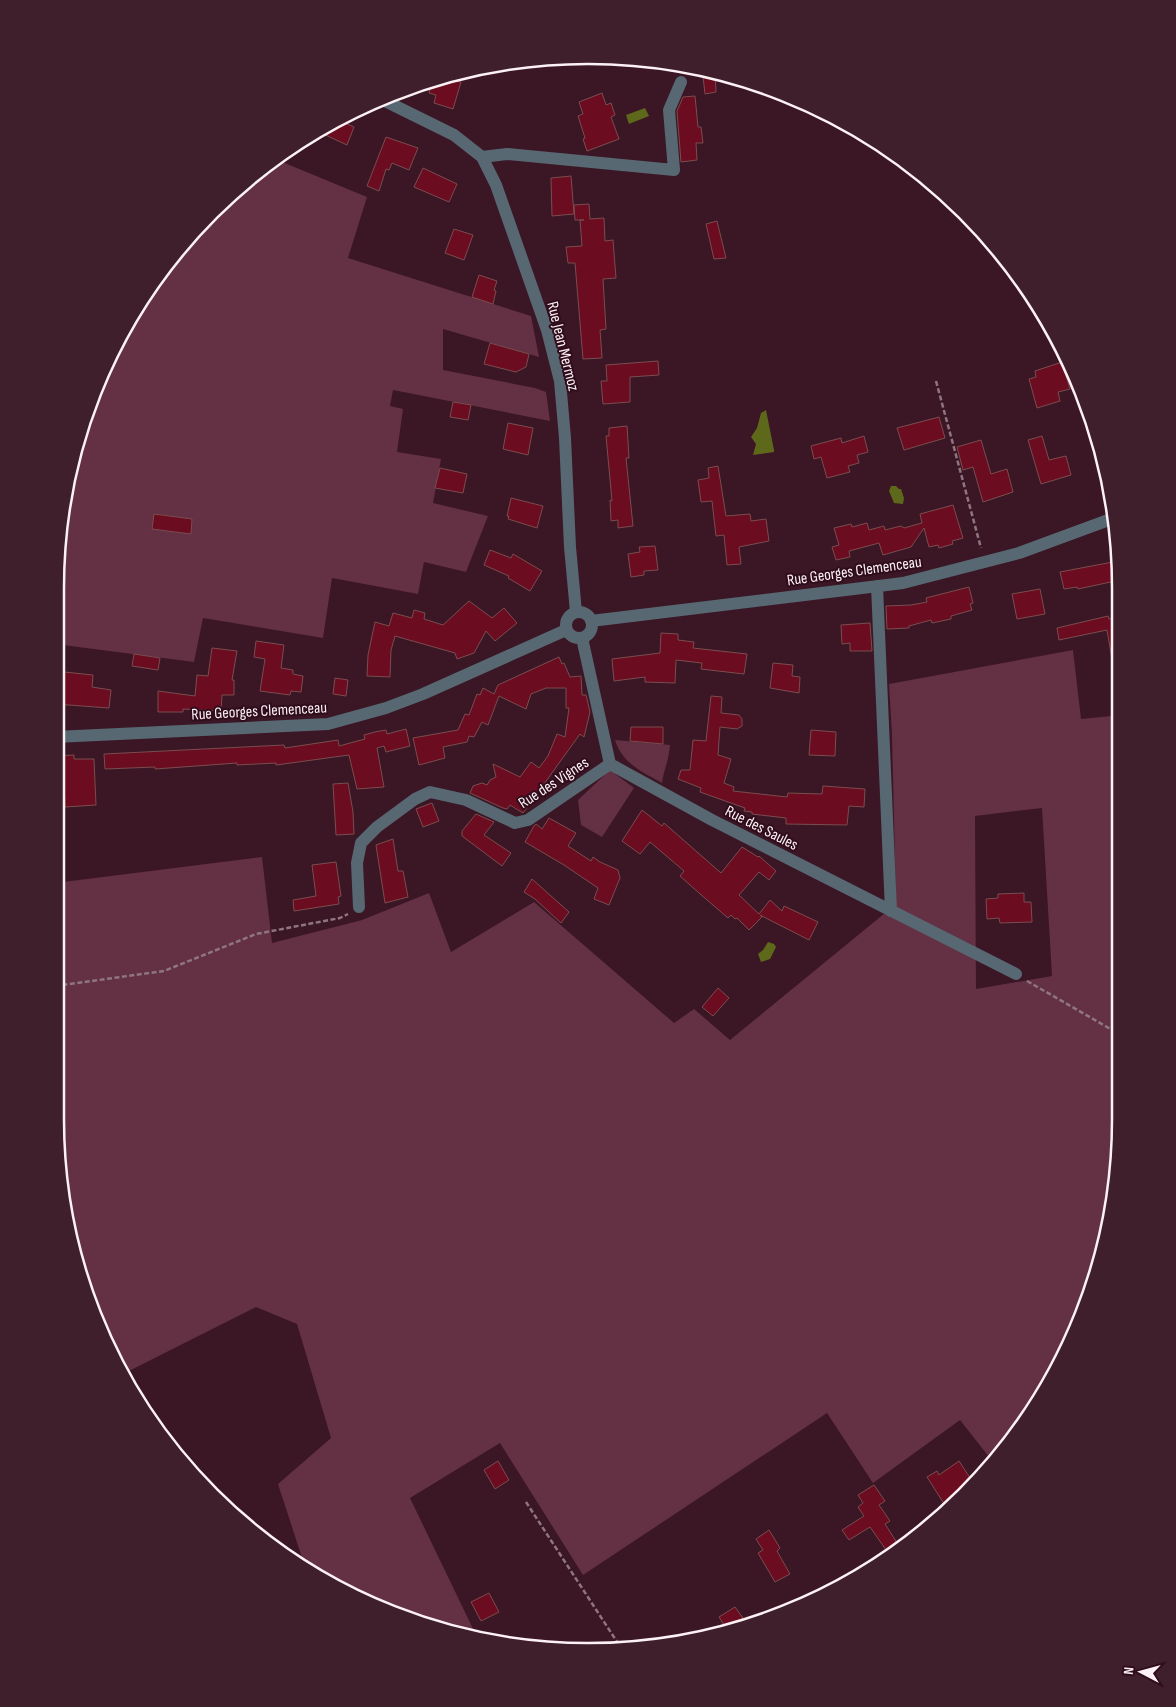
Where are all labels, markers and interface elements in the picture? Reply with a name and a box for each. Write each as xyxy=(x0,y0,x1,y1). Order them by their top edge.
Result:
street label: Rue Jean Mermoz xyxy=(542,300,583,393)
street label: Rue Georges Clemenceau xyxy=(786,553,923,590)
street label: Rue Georges Clemenceau xyxy=(191,698,327,725)
street label: Rue des Vignes xyxy=(515,753,593,813)
street label: Rue des Saules xyxy=(722,802,801,855)
north arrow xyxy=(1116,1647,1166,1697)
text: N xyxy=(1120,1666,1137,1675)

